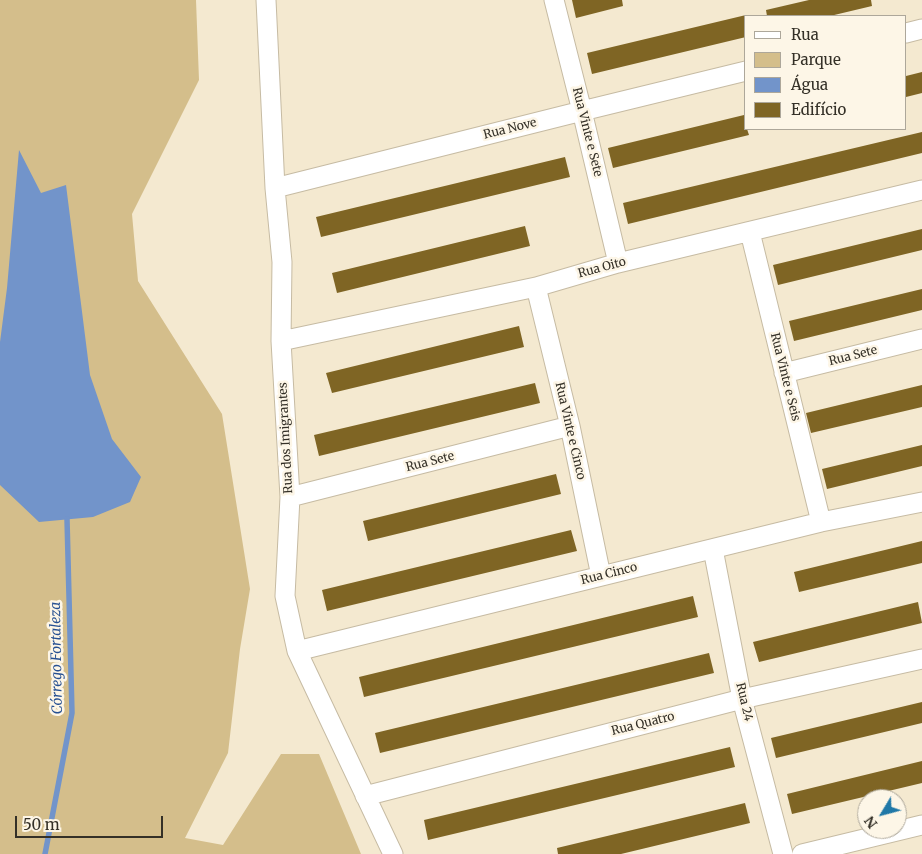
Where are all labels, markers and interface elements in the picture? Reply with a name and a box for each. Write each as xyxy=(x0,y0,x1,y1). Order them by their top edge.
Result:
legend xyxy=(744,15,907,130)
text: Rua xyxy=(791,25,819,44)
text: Parque xyxy=(791,50,841,69)
text: Água xyxy=(791,75,828,94)
street label: Rua Vinte e Sete xyxy=(569,86,605,178)
text: Edifício xyxy=(791,100,846,119)
street label: Rua Nove xyxy=(482,115,538,143)
street label: Rua Oito xyxy=(577,255,627,281)
street label: Rua Vinte e Seis xyxy=(767,331,803,423)
street label: Rua Sete xyxy=(827,343,879,369)
street label: Rua Vinte e Cinco xyxy=(552,381,588,481)
street label: Rua dos Imigrantes xyxy=(276,382,296,494)
street label: Rua Sete xyxy=(404,449,456,475)
street label: Rua Cinco xyxy=(579,560,639,588)
water label: Córrego Fortaleza xyxy=(48,602,66,714)
street label: Rua 24 xyxy=(733,681,755,723)
street label: Rua Quatro xyxy=(610,709,676,739)
north arrow xyxy=(857,789,907,839)
scale bar xyxy=(18,806,165,838)
text: N xyxy=(860,813,881,832)
text: 50 m xyxy=(23,815,60,834)

